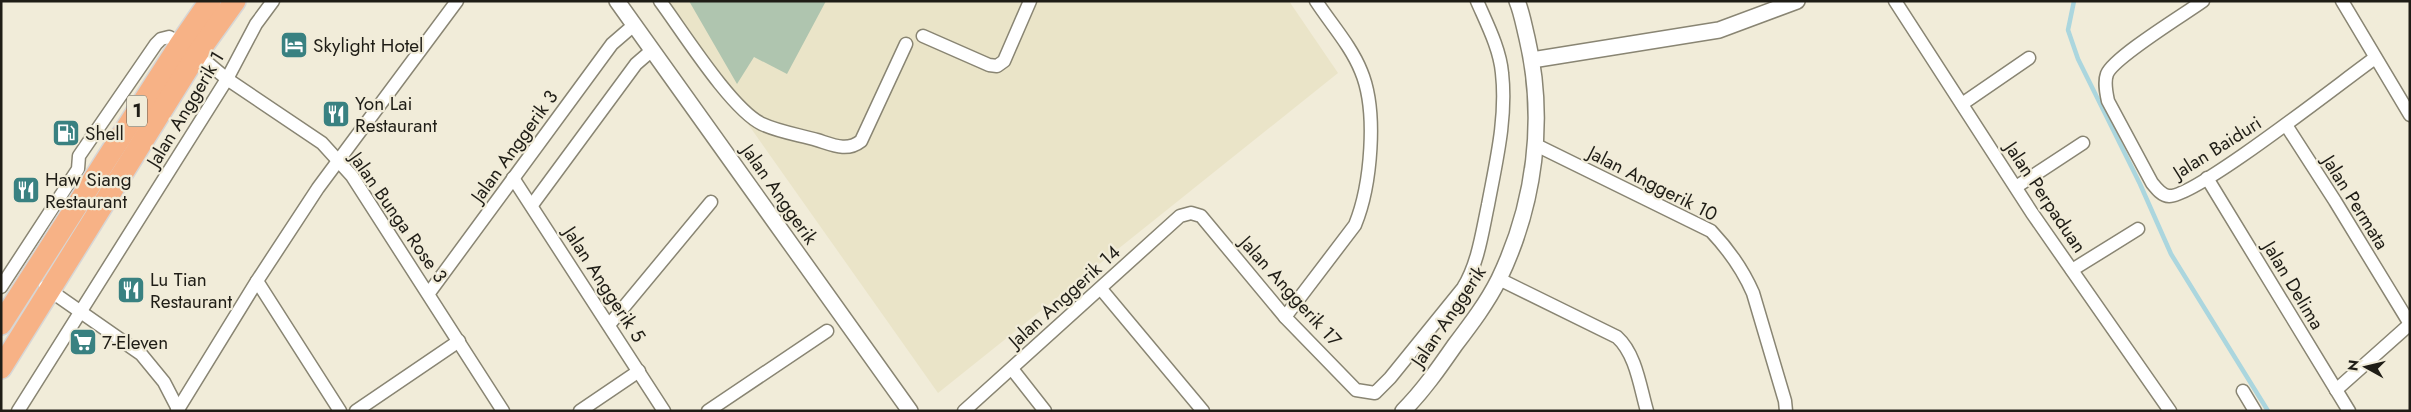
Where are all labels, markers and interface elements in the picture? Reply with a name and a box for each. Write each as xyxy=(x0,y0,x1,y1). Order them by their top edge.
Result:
hotel icon: Skylight Hotel xyxy=(279,30,309,60)
place label: Skylight Hotel xyxy=(313,32,423,59)
street label: Jalan Anggerik 1 xyxy=(139,46,231,175)
street label: Jalan Anggerik 3 xyxy=(463,85,564,210)
place label: Yon Lai Restaurant xyxy=(355,90,437,139)
road number: 1 xyxy=(127,95,147,126)
restaurant icon: Yon Lai Restaurant xyxy=(321,99,351,129)
street label: Jalan Baiduri xyxy=(2165,110,2267,187)
fuel station icon: Shell xyxy=(51,118,81,148)
place label: Shell xyxy=(85,120,124,147)
street label: Jalan Perpaduan xyxy=(1997,134,2093,258)
street label: Jalan Anggerik xyxy=(733,136,824,250)
street label: Jalan Anggerik 10 xyxy=(1581,138,1722,228)
street label: Jalan Bunga Rose 3 xyxy=(342,144,454,288)
street label: Jalan Permata xyxy=(2314,147,2395,255)
place label: Haw Siang Restaurant xyxy=(45,166,132,215)
restaurant icon: Haw Siang Restaurant xyxy=(11,175,41,205)
street label: Jalan Anggerik 5 xyxy=(555,219,652,347)
street label: Jalan Anggerik 17 xyxy=(1231,228,1348,353)
street label: Jalan Delima xyxy=(2255,233,2331,335)
street label: Jalan Anggerik 14 xyxy=(1000,239,1126,356)
street label: Jalan Anggerik xyxy=(1403,260,1493,375)
place label: Lu Tian Restaurant xyxy=(150,266,232,315)
restaurant icon: Lu Tian Restaurant xyxy=(116,275,146,305)
supermarket icon: 7-Eleven xyxy=(68,327,98,357)
place label: 7-Eleven xyxy=(102,329,168,356)
north arrow xyxy=(2341,342,2391,392)
text: N xyxy=(2342,358,2364,372)

